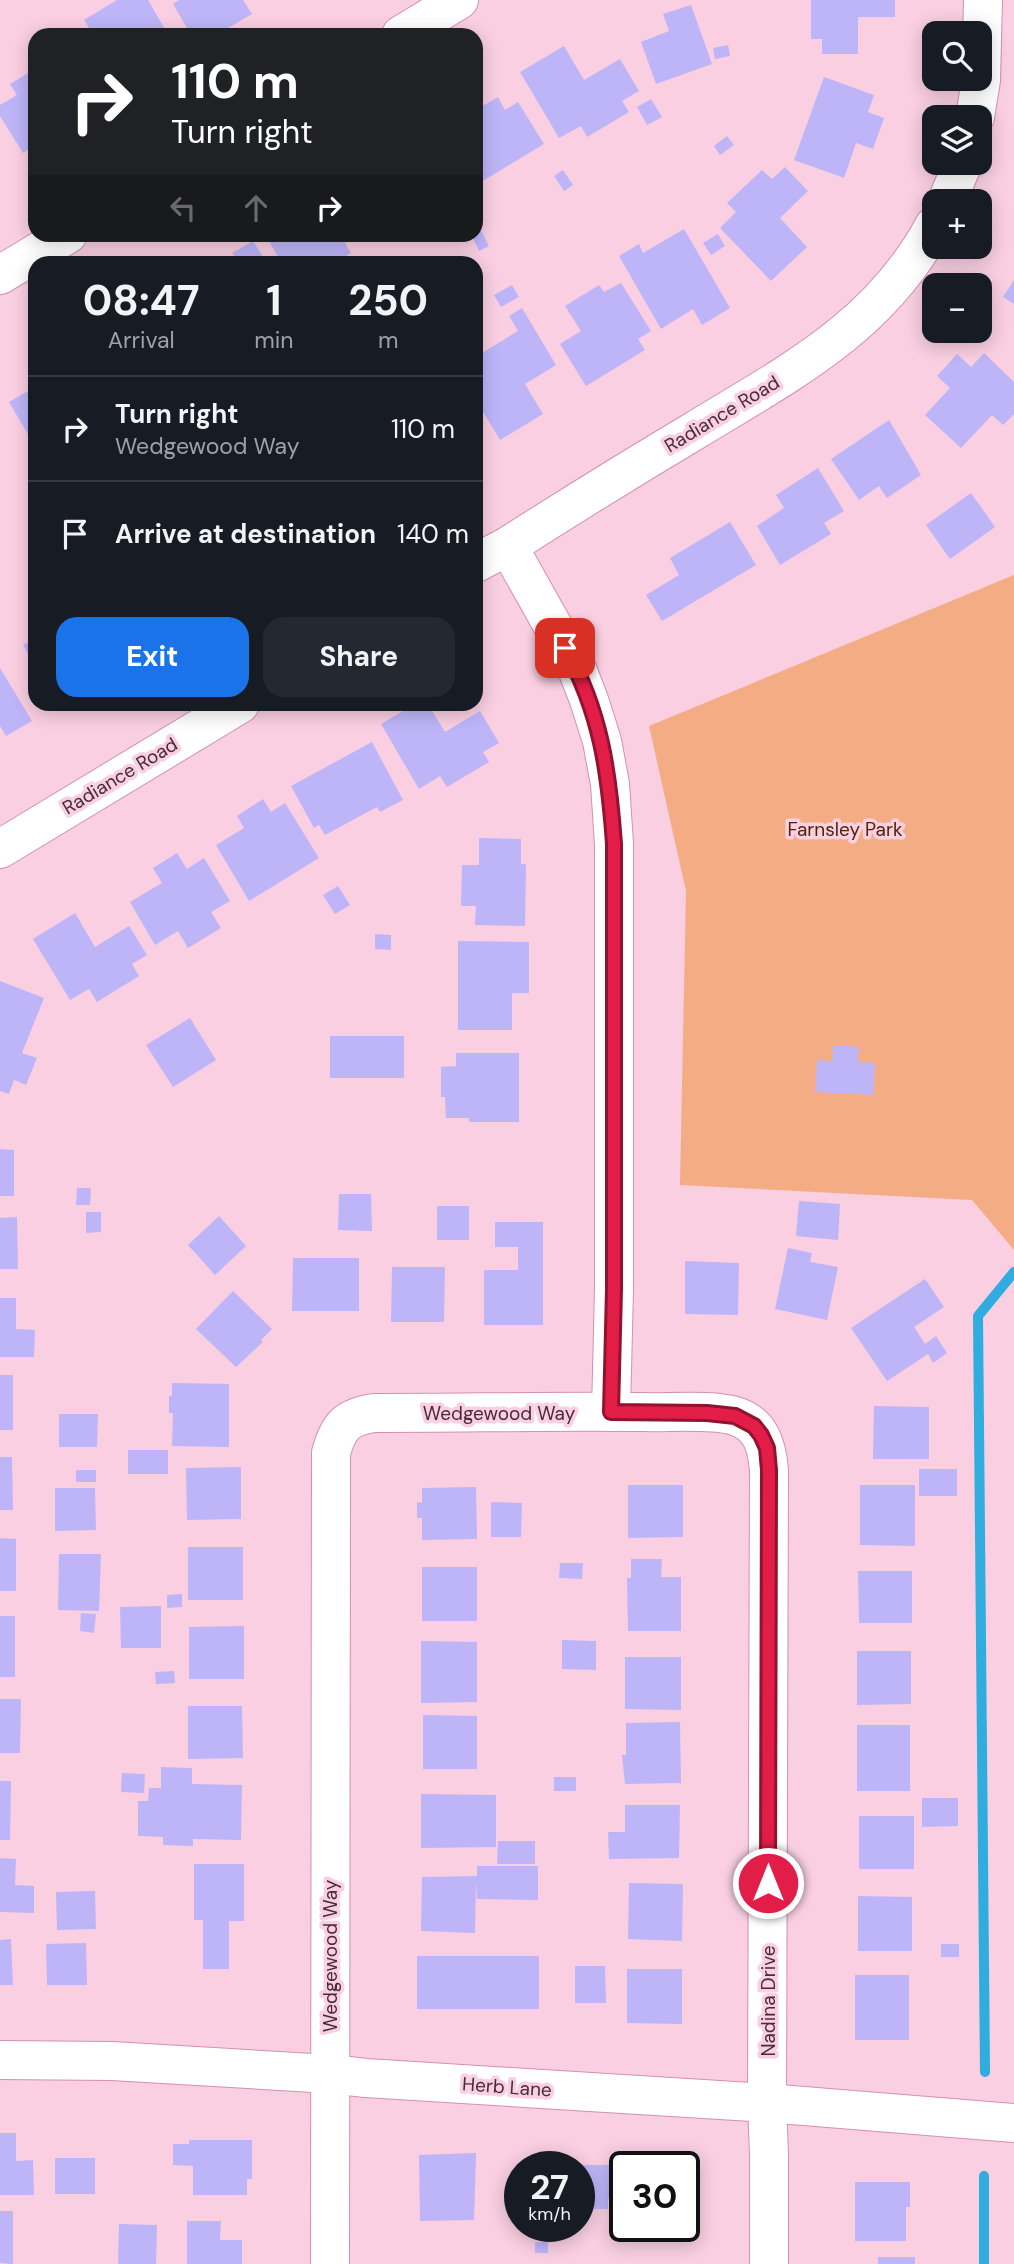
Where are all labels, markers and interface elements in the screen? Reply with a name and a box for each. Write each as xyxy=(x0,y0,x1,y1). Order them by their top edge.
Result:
map controls xyxy=(922,21,992,343)
button: search xyxy=(922,21,992,91)
text: 110 m xyxy=(171,49,299,113)
icon: right xyxy=(56,56,147,147)
button: layers xyxy=(922,105,992,175)
text: Turn right xyxy=(171,111,313,153)
icon: left xyxy=(164,189,202,227)
icon: ahead xyxy=(237,189,275,227)
icon: right xyxy=(310,189,348,227)
button: + xyxy=(922,189,992,259)
text: 08:47 xyxy=(83,273,199,328)
text: 1 xyxy=(266,273,282,328)
text: 250 xyxy=(348,273,428,328)
button: − xyxy=(922,273,992,343)
text: Arrival xyxy=(108,325,175,355)
text: min xyxy=(254,325,293,355)
text: m xyxy=(378,325,398,355)
street label: Radiance Road xyxy=(660,370,784,458)
text: Turn right xyxy=(115,397,239,431)
icon: right xyxy=(56,410,94,448)
text: 110 m xyxy=(391,412,455,446)
text: Wedgewood Way xyxy=(115,431,300,461)
icon: arrive xyxy=(56,515,94,553)
text: Arrive at destination xyxy=(115,517,376,551)
text: 140 m xyxy=(397,517,469,551)
button: Exit xyxy=(56,617,249,697)
button: Share xyxy=(263,617,455,697)
pin xyxy=(535,618,595,678)
icon: arrive xyxy=(546,629,584,667)
street label: Radiance Road xyxy=(58,732,182,820)
park label: Farnsley Park xyxy=(787,817,903,842)
street label: Wedgewood Way xyxy=(423,1401,576,1426)
position arrow xyxy=(731,1846,805,1920)
street label: Wedgewood Way xyxy=(318,1879,343,2032)
street label: Nadina Drive xyxy=(756,1945,781,2057)
street label: Herb Lane xyxy=(461,2071,553,2103)
speed limit sign: 30 xyxy=(609,2151,700,2242)
text: 27 xyxy=(530,2164,569,2210)
text: km/h xyxy=(528,2202,571,2226)

